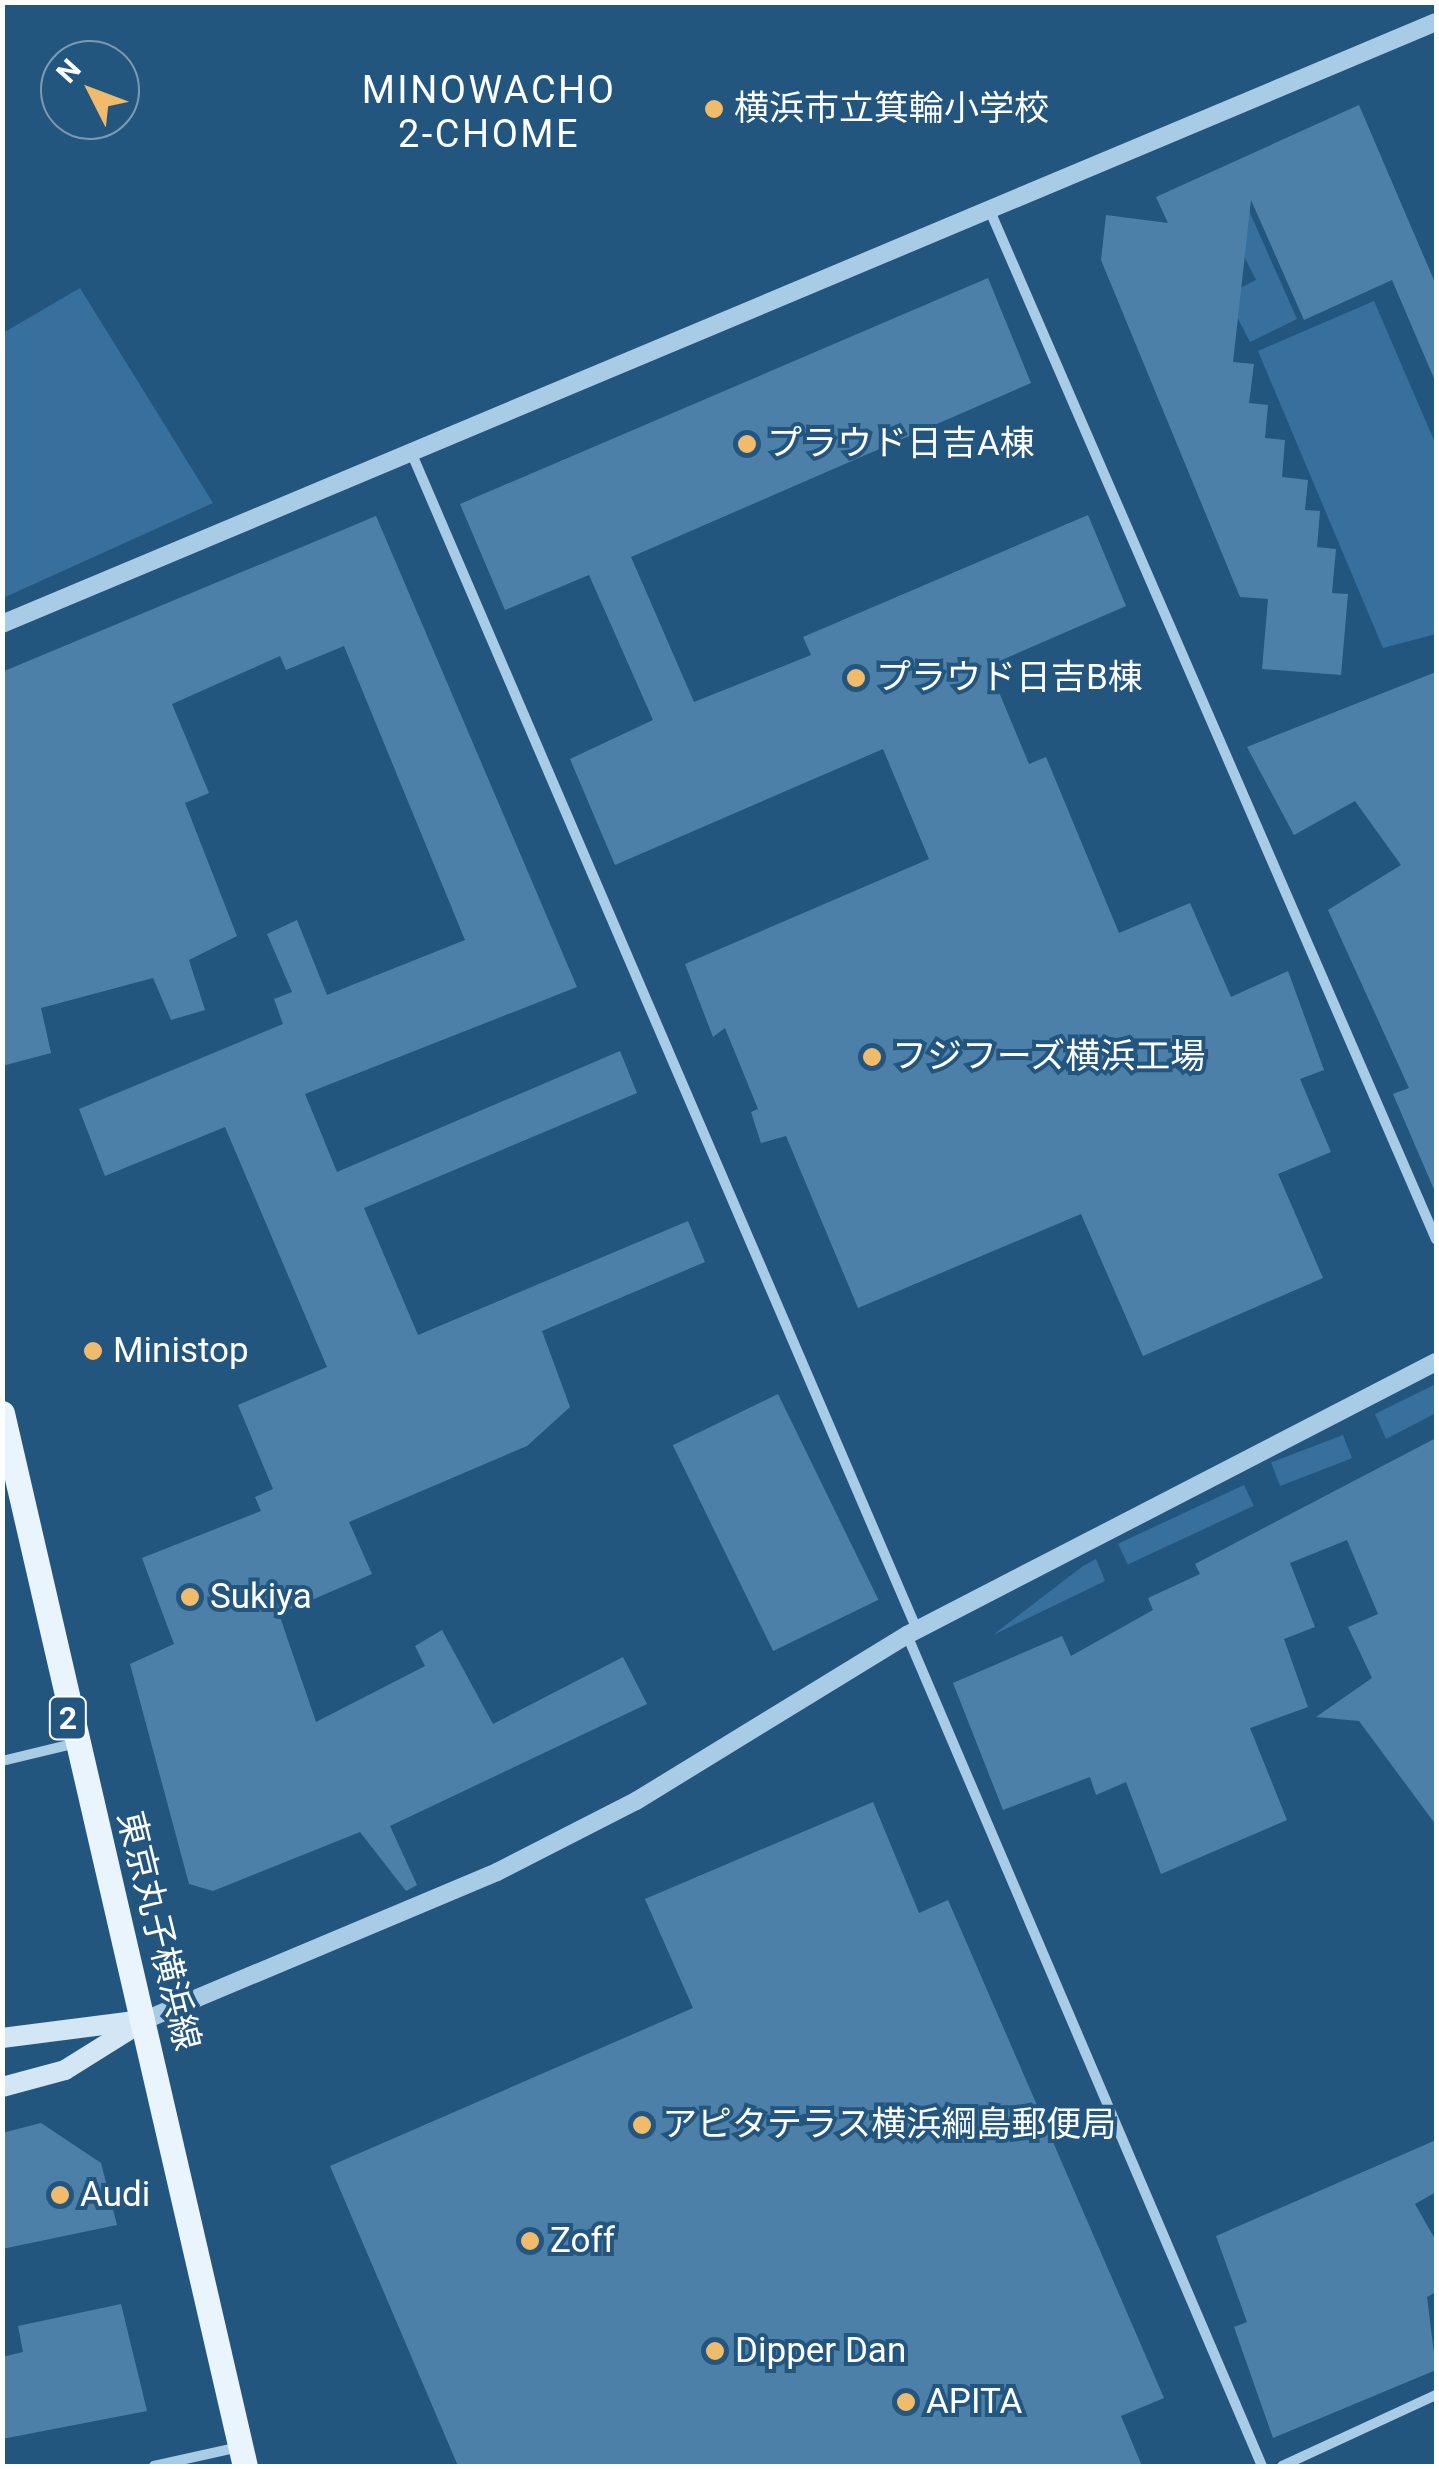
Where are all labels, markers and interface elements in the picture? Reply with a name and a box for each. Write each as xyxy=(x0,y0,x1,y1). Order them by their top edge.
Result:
north arrow xyxy=(40,40,140,140)
text: N xyxy=(50,53,88,89)
district label: MINOWACHO 2-CHOME xyxy=(362,68,616,157)
place label: 横浜市立箕輪小学校 xyxy=(734,88,1049,130)
marker: 横浜市立箕輪小学校 xyxy=(703,98,725,120)
place label: プラウド日吉A棟 xyxy=(767,423,1035,465)
marker: プラウド日吉A棟 xyxy=(736,433,758,455)
place label: プラウド日吉B棟 xyxy=(876,657,1143,699)
marker: プラウド日吉B棟 xyxy=(845,667,867,689)
place label: フジフーズ横浜工場 xyxy=(892,1036,1207,1078)
marker: フジフーズ横浜工場 xyxy=(861,1046,883,1068)
place label: Ministop xyxy=(113,1330,249,1372)
marker: Ministop xyxy=(82,1340,104,1362)
place label: Sukiya xyxy=(210,1576,312,1618)
marker: Sukiya xyxy=(179,1586,201,1608)
road number: 2 xyxy=(48,1691,88,1745)
street label: 東京丸子横浜線 xyxy=(108,1807,208,2055)
place label: アピタテラス横浜綱島郵便局 xyxy=(662,2104,1117,2146)
marker: アピタテラス横浜綱島郵便局 xyxy=(631,2114,653,2136)
place label: Audi xyxy=(80,2174,150,2216)
marker: Audi xyxy=(49,2184,71,2206)
place label: Zoff xyxy=(550,2220,615,2262)
marker: Zoff xyxy=(519,2230,541,2252)
place label: Dipper Dan xyxy=(735,2330,906,2372)
marker: Dipper Dan xyxy=(704,2340,726,2362)
place label: APITA xyxy=(926,2381,1022,2423)
marker: APITA xyxy=(895,2391,917,2413)

